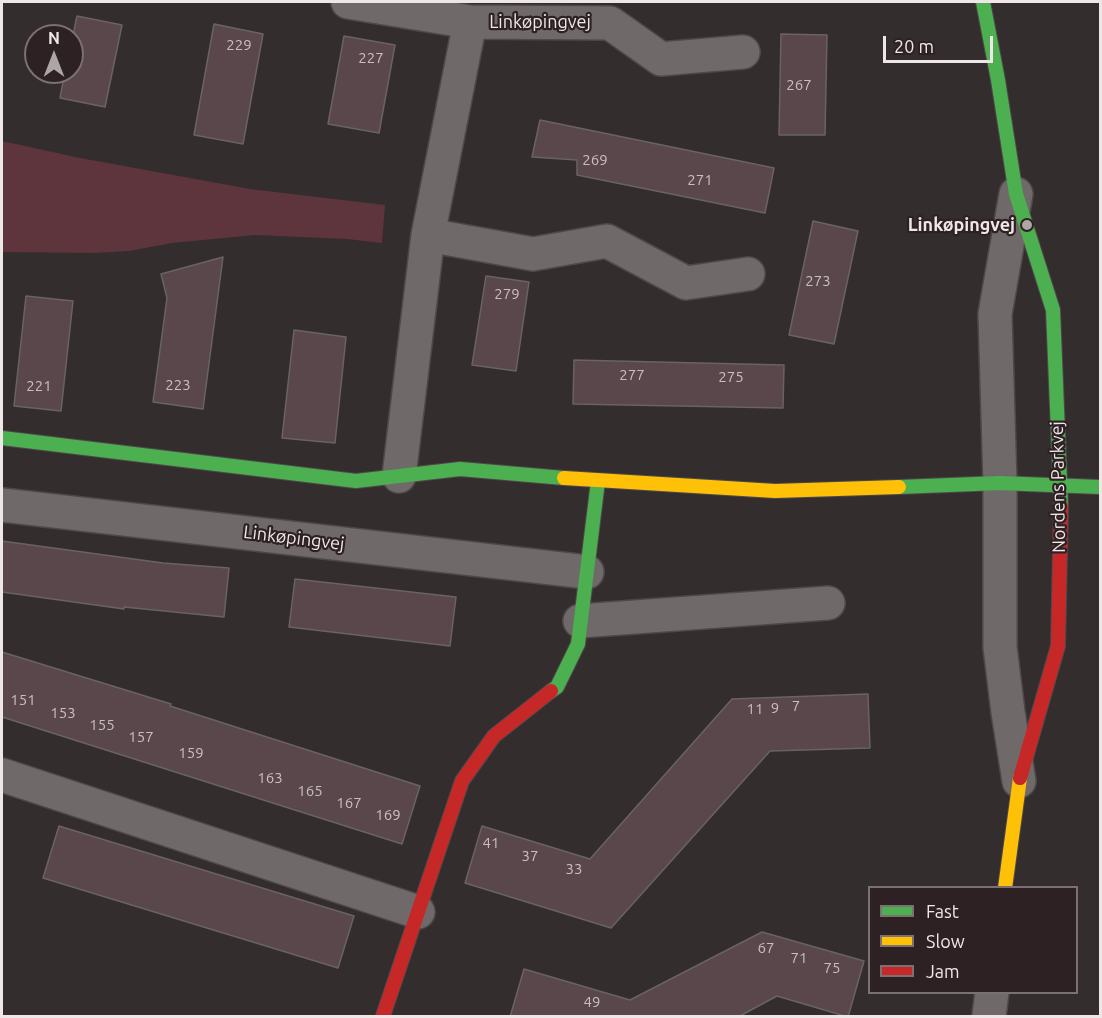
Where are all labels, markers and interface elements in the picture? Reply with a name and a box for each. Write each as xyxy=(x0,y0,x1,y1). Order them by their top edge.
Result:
street label: Linkøpingvej xyxy=(489,11,591,33)
north arrow xyxy=(24,24,84,84)
scale bar xyxy=(886,24,996,62)
text: N xyxy=(48,29,60,47)
house number: 229 xyxy=(226,36,252,54)
text: 20 m xyxy=(894,36,934,56)
house number: 227 xyxy=(358,49,384,67)
house number: 267 xyxy=(786,76,812,94)
house number: 269 xyxy=(582,151,608,169)
house number: 271 xyxy=(687,171,713,189)
place label: Linkøpingvej xyxy=(908,214,1015,236)
marker: Linkøpingvej xyxy=(1020,218,1034,232)
house number: 273 xyxy=(805,272,831,290)
house number: 279 xyxy=(494,285,520,303)
house number: 277 xyxy=(619,366,645,384)
house number: 275 xyxy=(718,368,744,386)
house number: 223 xyxy=(165,376,191,394)
house number: 221 xyxy=(26,377,52,395)
street label: Nordens Parkvej xyxy=(1046,421,1070,553)
street label: Linkøpingvej xyxy=(242,521,346,555)
house number: 151 xyxy=(10,691,36,709)
house number: 7 xyxy=(792,697,800,715)
house number: 9 xyxy=(771,699,779,717)
house number: 11 xyxy=(747,700,763,718)
house number: 153 xyxy=(50,704,76,722)
house number: 155 xyxy=(89,716,115,734)
house number: 157 xyxy=(128,728,154,746)
house number: 159 xyxy=(178,744,204,762)
house number: 163 xyxy=(257,769,283,787)
house number: 165 xyxy=(297,782,323,800)
house number: 167 xyxy=(336,794,362,812)
house number: 169 xyxy=(375,806,401,824)
house number: 41 xyxy=(483,834,499,852)
house number: 37 xyxy=(522,847,538,865)
house number: 33 xyxy=(566,860,582,878)
legend xyxy=(868,886,1078,994)
text: Fast xyxy=(926,901,959,921)
text: Slow xyxy=(926,931,965,951)
house number: 67 xyxy=(758,939,774,957)
house number: 71 xyxy=(791,949,807,967)
house number: 75 xyxy=(824,959,840,977)
text: Jam xyxy=(926,961,960,981)
house number: 49 xyxy=(584,993,600,1011)

